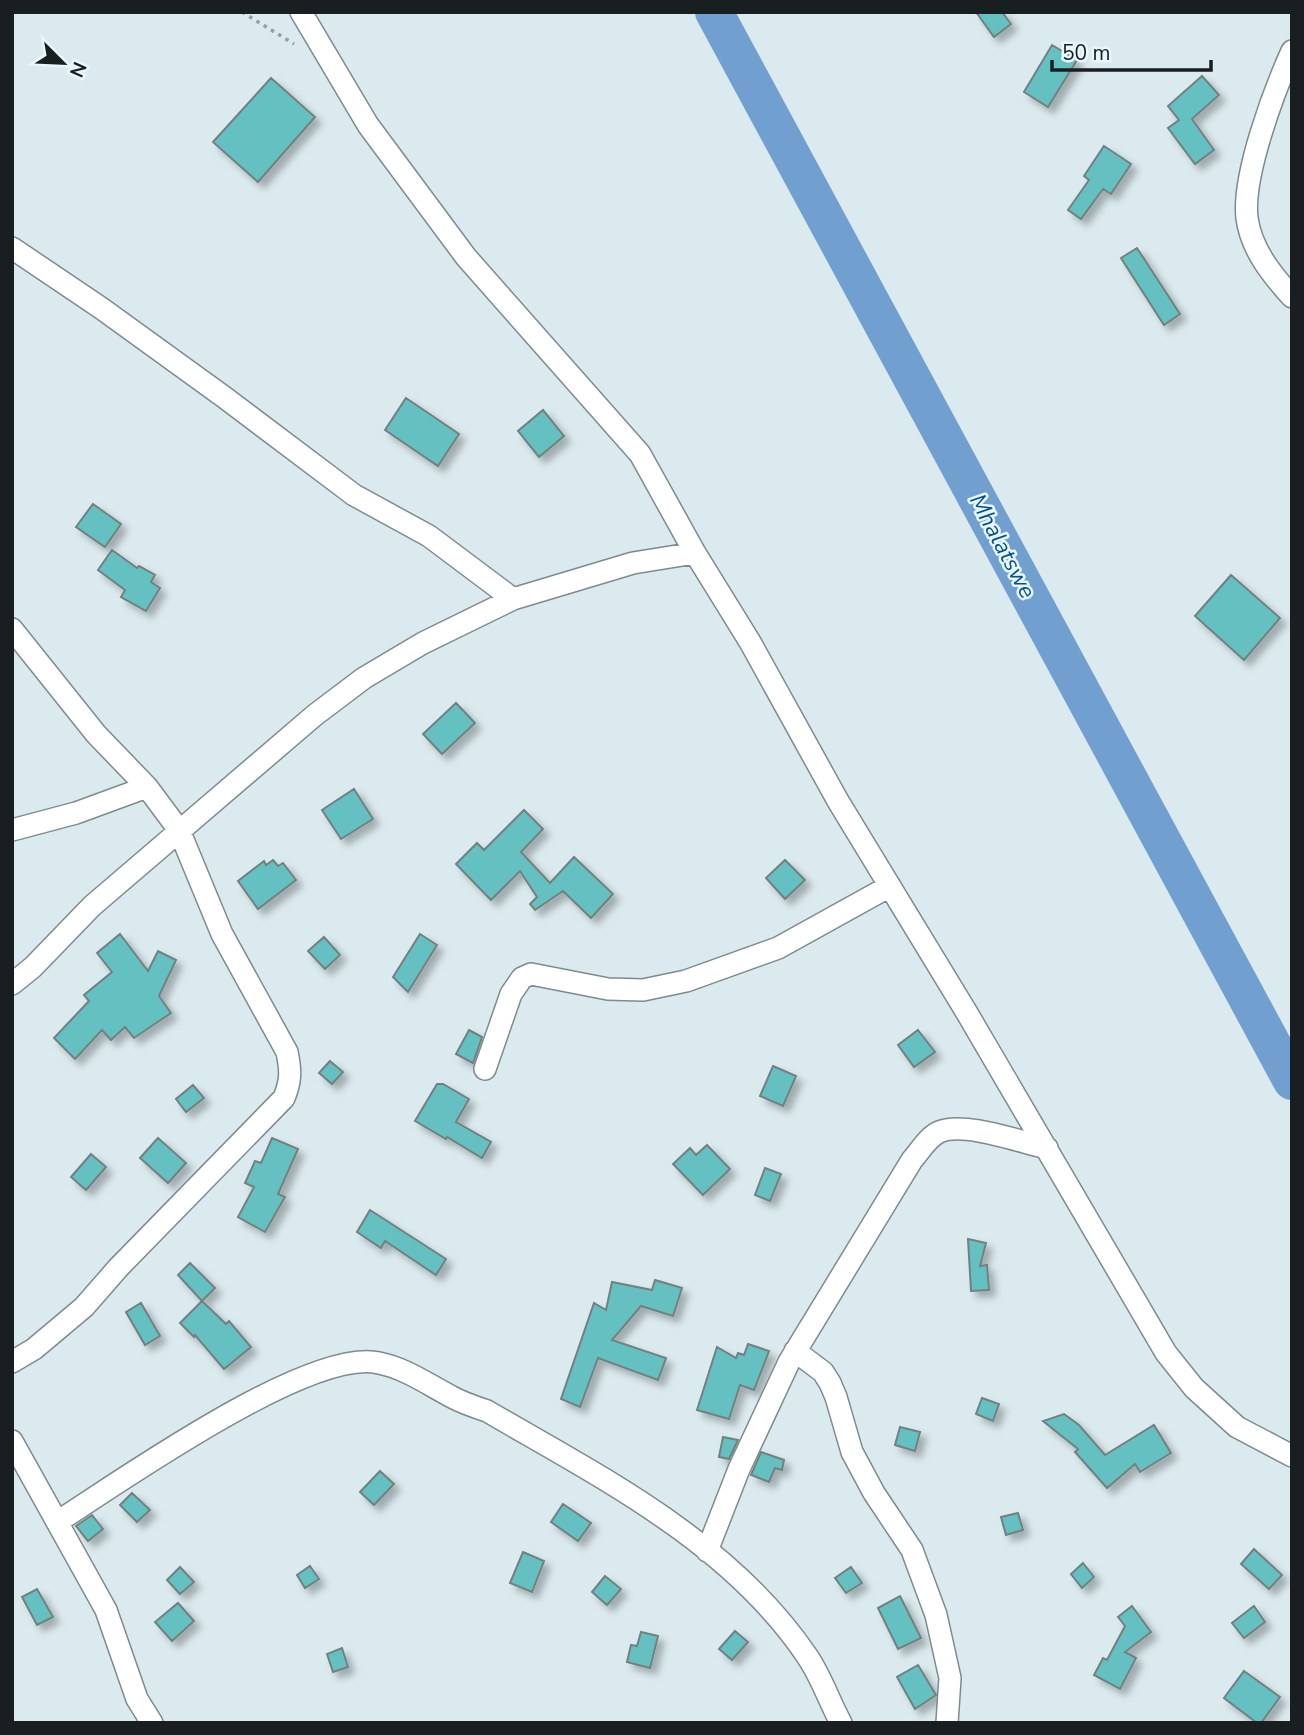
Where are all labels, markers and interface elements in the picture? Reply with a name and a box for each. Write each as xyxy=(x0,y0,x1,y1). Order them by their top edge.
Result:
north arrow xyxy=(28,28,98,98)
scale bar xyxy=(1052,28,1211,72)
text: 50 m xyxy=(1062,39,1111,67)
text: N xyxy=(63,58,92,81)
water label: Mhalatswe xyxy=(962,489,1043,604)

